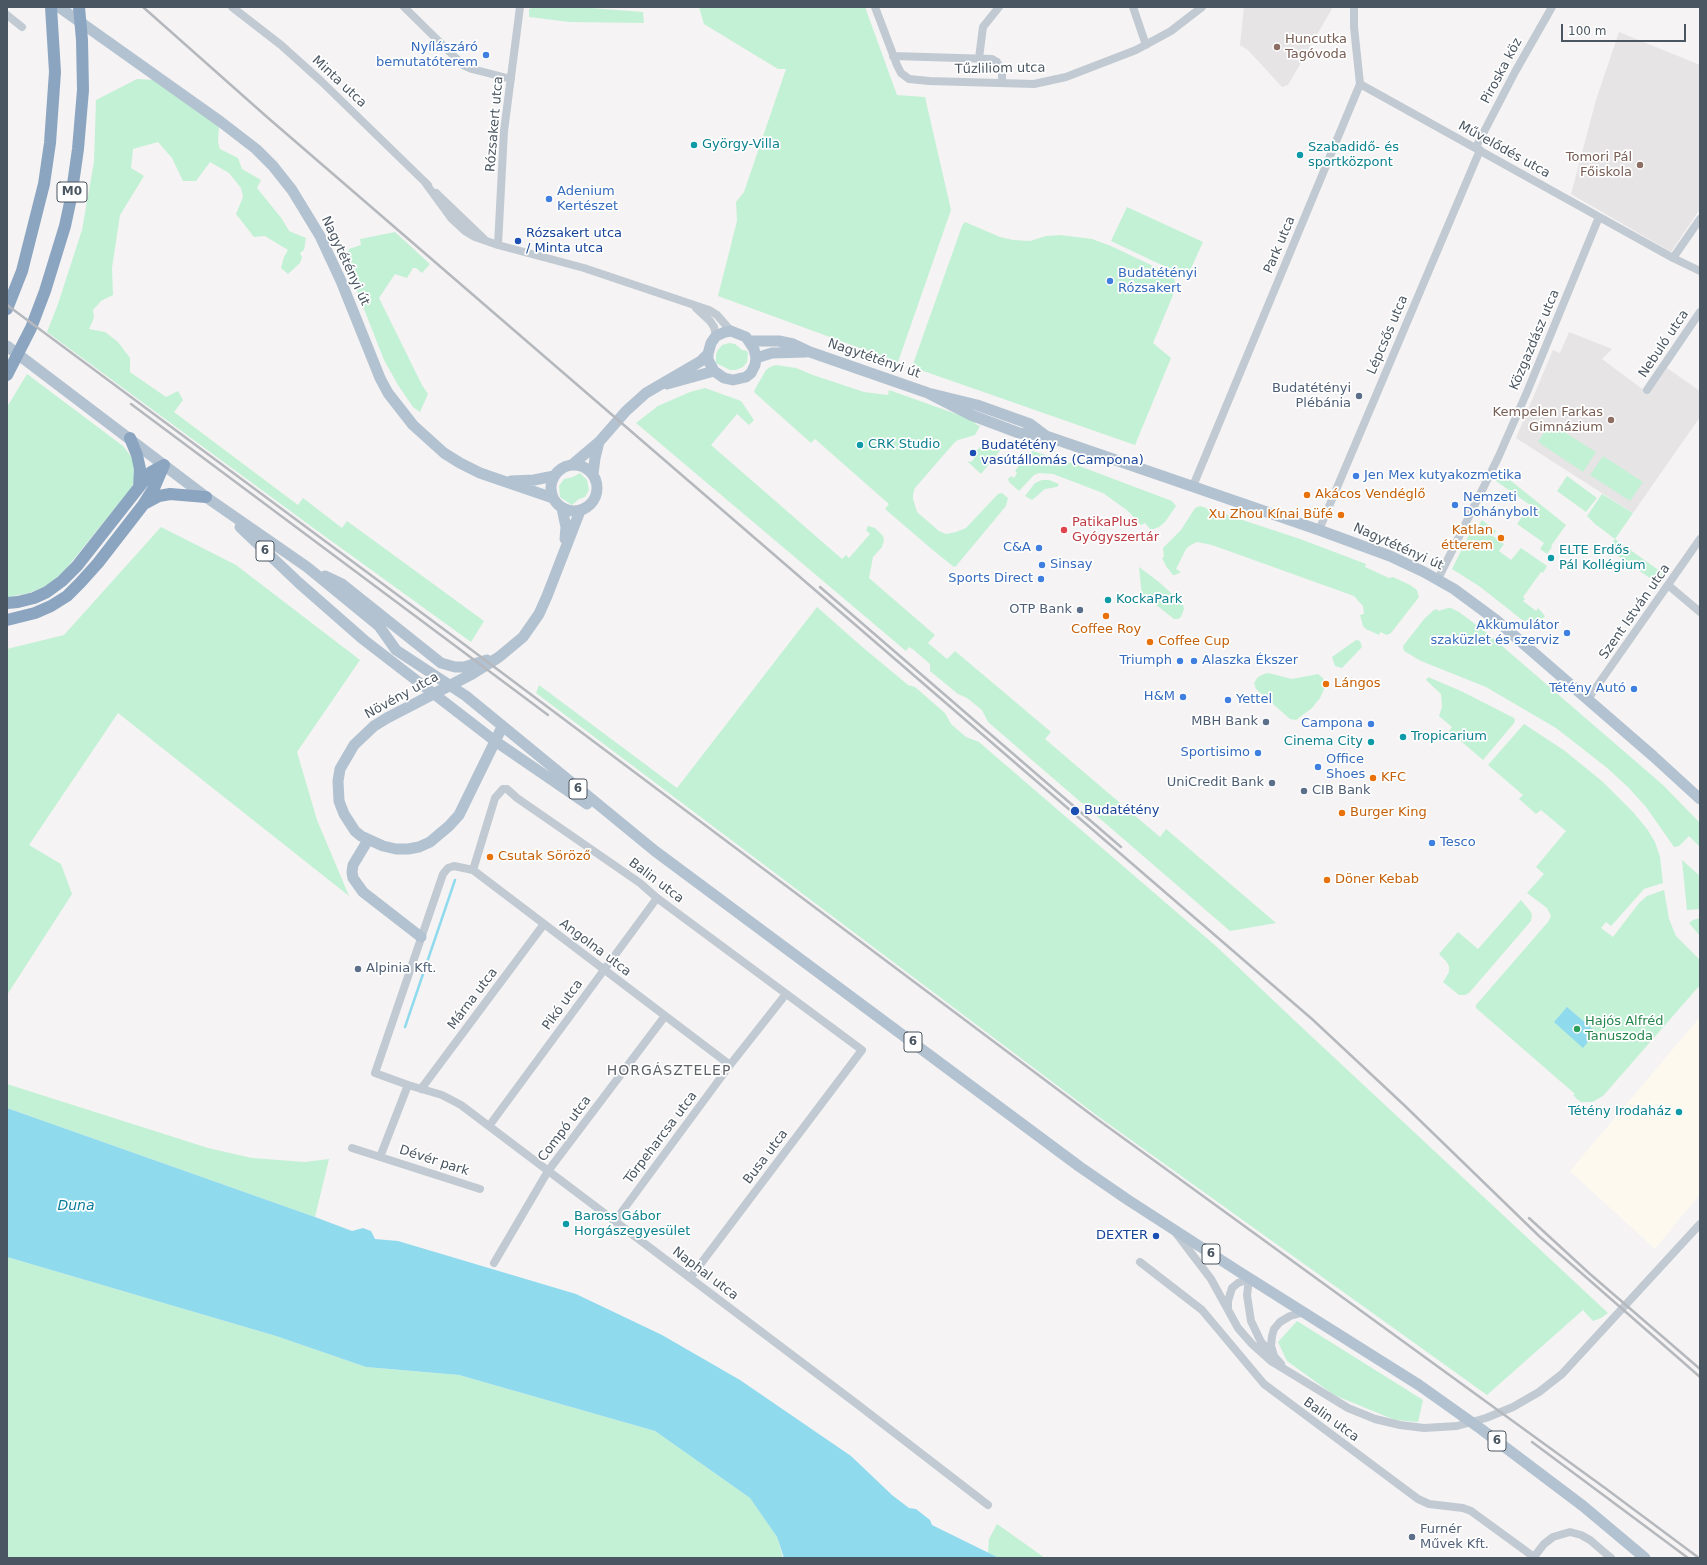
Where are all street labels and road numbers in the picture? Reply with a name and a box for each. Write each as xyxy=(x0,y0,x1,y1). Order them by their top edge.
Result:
street label: Piroska köz xyxy=(1478,35,1526,107)
street label: Minta utca xyxy=(309,53,369,111)
street label: Tűzliliom utca xyxy=(955,60,1045,78)
street label: Rózsakert utca xyxy=(483,75,507,173)
street label: Művelődés utca xyxy=(1455,118,1553,182)
road number: M0 xyxy=(57,182,87,202)
street label: Nagytétényi út xyxy=(317,214,373,308)
street label: Park utca xyxy=(1261,214,1299,276)
street label: Közgazdász utca xyxy=(1507,287,1563,393)
street label: Lépcsős utca xyxy=(1364,293,1412,377)
street label: Nebuló utca xyxy=(1636,307,1692,381)
street label: Nagytétényi út xyxy=(826,336,922,382)
street label: Nagytétényi út xyxy=(1351,520,1445,574)
road number: 6 xyxy=(256,541,274,561)
street label: Szent István utca xyxy=(1596,561,1674,663)
street label: Növény utca xyxy=(362,669,442,723)
road number: 6 xyxy=(569,779,587,799)
street label: Balin utca xyxy=(625,855,687,907)
street label: Angolna utca xyxy=(556,916,634,980)
street label: Márna utca xyxy=(445,965,501,1033)
street label: Pikó utca xyxy=(539,977,587,1033)
road number: 6 xyxy=(904,1032,922,1052)
street label: Törpeharcsa utca xyxy=(621,1089,701,1187)
street label: Compó utca xyxy=(535,1093,595,1165)
street label: Busa utca xyxy=(740,1127,792,1187)
street label: Dévér park xyxy=(397,1142,471,1180)
street label: Naphal utca xyxy=(669,1244,741,1304)
road number: 6 xyxy=(1202,1244,1220,1264)
street label: Balin utca xyxy=(1300,1395,1362,1445)
road number: 6 xyxy=(1488,1431,1506,1451)

